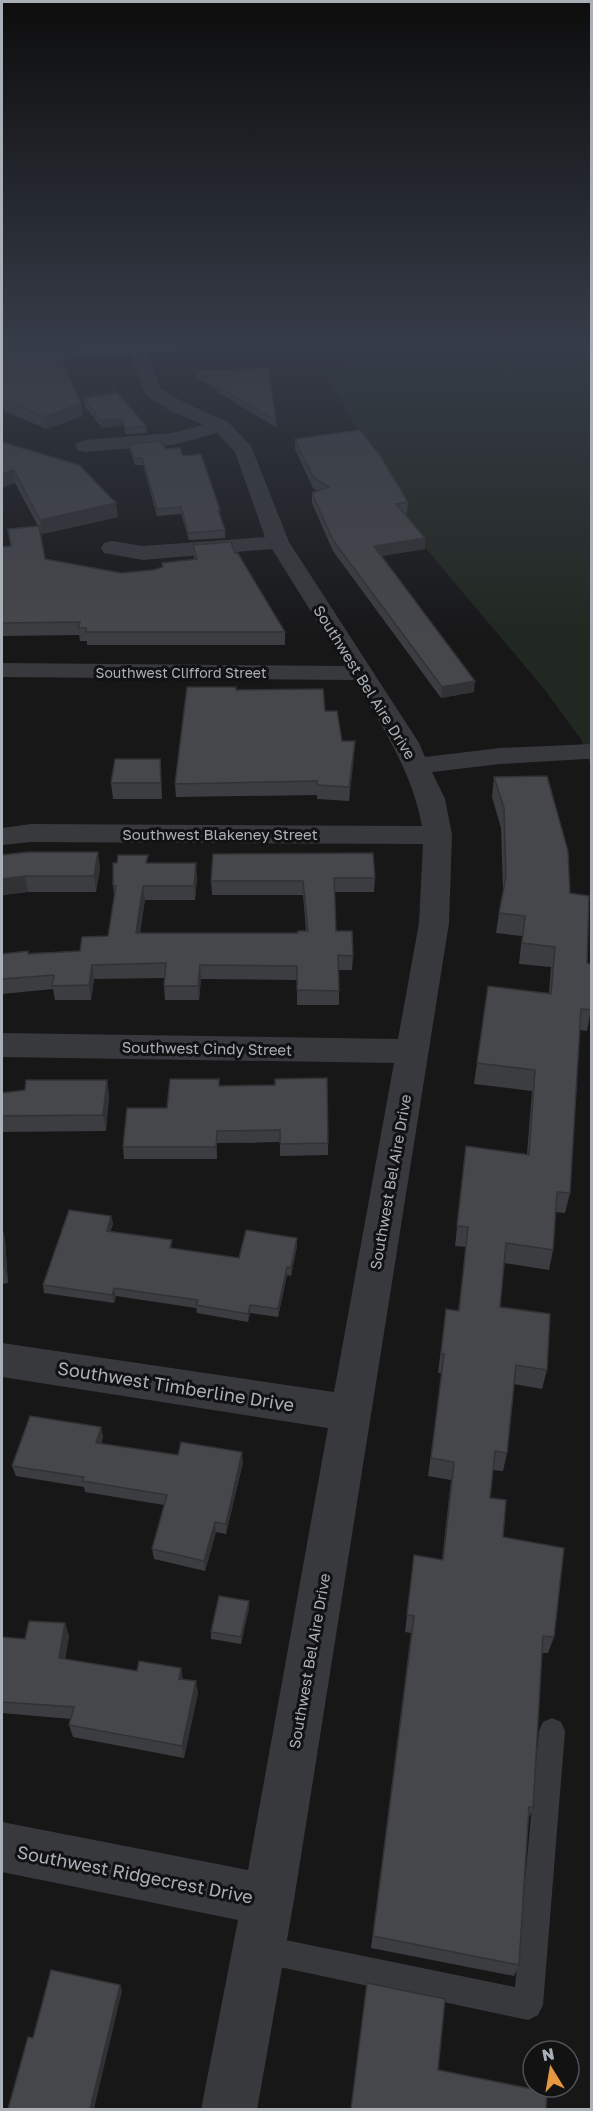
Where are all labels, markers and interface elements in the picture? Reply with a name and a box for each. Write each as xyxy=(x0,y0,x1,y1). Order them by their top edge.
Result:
street label: Southwest Bel Aire Drive xyxy=(310,602,420,762)
street label: Southwest Clifford Street xyxy=(96,664,266,681)
street label: Southwest Blakeney Street xyxy=(122,825,318,843)
street label: Southwest Cindy Street xyxy=(122,1038,292,1058)
street label: Southwest Bel Aire Drive xyxy=(366,1093,414,1271)
street label: Southwest Timberline Drive xyxy=(56,1356,296,1416)
street label: Southwest Bel Aire Drive xyxy=(285,1572,333,1750)
street label: Southwest Ridgecrest Drive xyxy=(15,1840,255,1908)
north arrow xyxy=(521,2039,581,2099)
text: N xyxy=(540,2043,556,2065)

